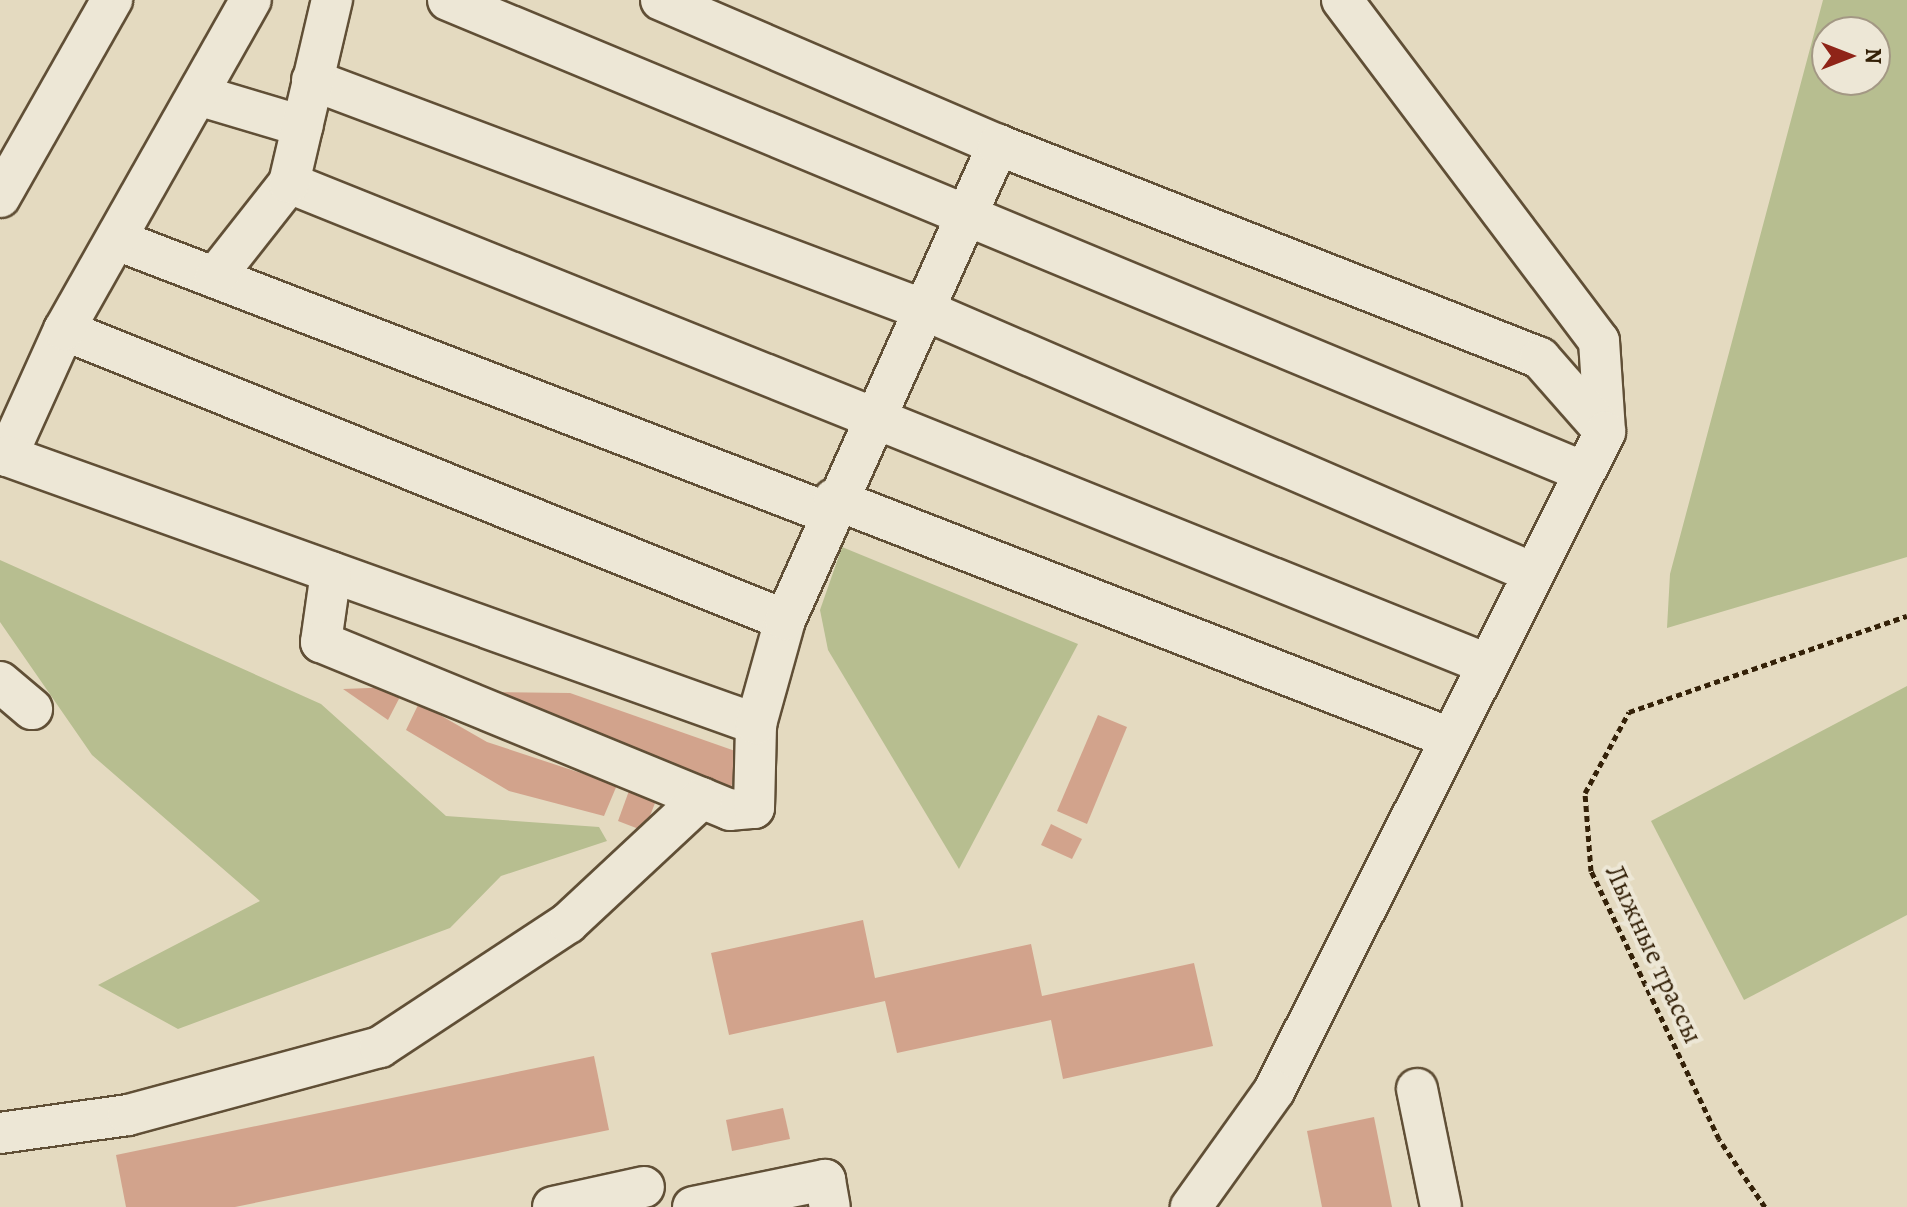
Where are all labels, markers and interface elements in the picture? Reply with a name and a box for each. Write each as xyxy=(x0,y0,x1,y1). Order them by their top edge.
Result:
north arrow xyxy=(1811,16,1891,96)
text: N xyxy=(1858,48,1888,64)
street label: Лыжные трассы xyxy=(1598,859,1710,1049)

